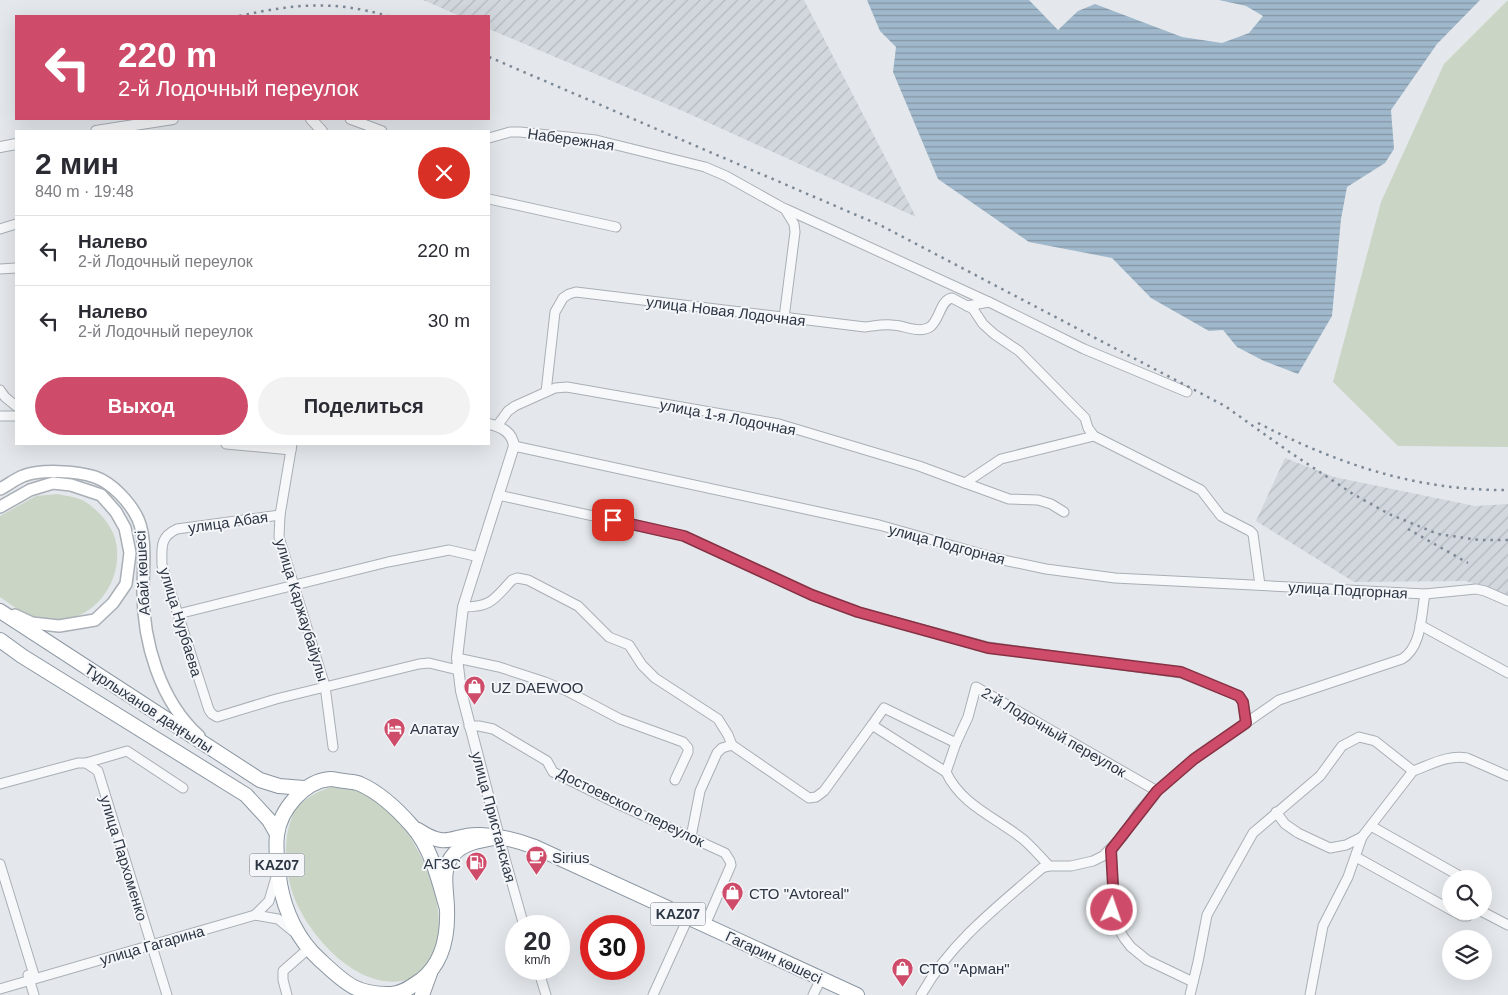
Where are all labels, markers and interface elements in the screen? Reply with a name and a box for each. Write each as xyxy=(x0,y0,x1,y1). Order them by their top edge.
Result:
icon: left xyxy=(35,35,100,100)
text: 220 m xyxy=(118,35,217,74)
text: 2-й Лодочный переулок xyxy=(118,76,358,101)
street label: Набережная xyxy=(527,125,615,153)
text: 2 мин xyxy=(35,147,119,180)
button: close xyxy=(418,147,470,199)
text: 840 m · 19:48 xyxy=(35,183,134,200)
text: Налево xyxy=(78,231,148,252)
icon: left xyxy=(35,237,63,265)
text: 220 m xyxy=(417,240,470,261)
text: 2-й Лодочный переулок xyxy=(78,253,253,270)
street label: улица Новая Лодочная xyxy=(645,293,807,329)
text: Налево xyxy=(78,301,148,322)
icon: left xyxy=(35,307,63,335)
text: 30 m xyxy=(428,310,470,331)
text: 2-й Лодочный переулок xyxy=(78,323,253,340)
button: Выход xyxy=(35,377,248,435)
button: Поделиться xyxy=(258,377,470,435)
street label: улица 1-я Лодочная xyxy=(659,395,797,439)
pin xyxy=(592,499,634,541)
icon: arrive xyxy=(599,506,627,534)
street label: улица Абая xyxy=(187,508,269,536)
street label: улица Подгорная xyxy=(887,520,1007,568)
street label: Абай көшесі xyxy=(131,530,153,616)
street label: улица Каржаубайулы xyxy=(272,537,332,683)
street label: улица Нурбаева xyxy=(156,565,206,679)
street label: улица Подгорная xyxy=(1288,578,1408,602)
street label: Тұрлыханов даңғылы xyxy=(82,660,216,756)
shop icon: UZ DAEWOO xyxy=(463,675,487,706)
place label: UZ DAEWOO xyxy=(491,679,584,696)
street label: 2-й Лодочный переулок xyxy=(979,684,1130,781)
hotel icon: Алатау xyxy=(382,716,406,747)
place label: Алатау xyxy=(410,720,460,737)
street label: улица Пристанская xyxy=(468,750,520,884)
street label: Достоевского переулок xyxy=(555,764,708,850)
street label: улица Пархоменко xyxy=(97,793,151,923)
cafe icon: Sirius xyxy=(524,845,548,876)
place label: Sirius xyxy=(552,849,590,866)
fuel station icon: АГЗС xyxy=(465,851,489,882)
road number: KAZ07 xyxy=(250,854,304,876)
place label: АГЗС xyxy=(423,855,461,872)
map controls xyxy=(1442,870,1492,980)
button: search xyxy=(1442,870,1492,920)
shop icon: СТО "Avtoreal" xyxy=(721,881,745,912)
position arrow xyxy=(1085,883,1137,935)
place label: СТО "Avtoreal" xyxy=(749,885,849,902)
road number: KAZ07 xyxy=(650,902,706,926)
speed limit sign: 30 xyxy=(580,915,645,980)
street label: улица Гагарина xyxy=(98,922,207,968)
text: 20 xyxy=(524,927,551,955)
street label: Гагарин көшесі xyxy=(723,927,825,987)
button: layers xyxy=(1442,930,1492,980)
text: km/h xyxy=(524,953,551,967)
shop icon: СТО "Арман" xyxy=(891,956,915,987)
place label: СТО "Арман" xyxy=(919,960,1010,977)

